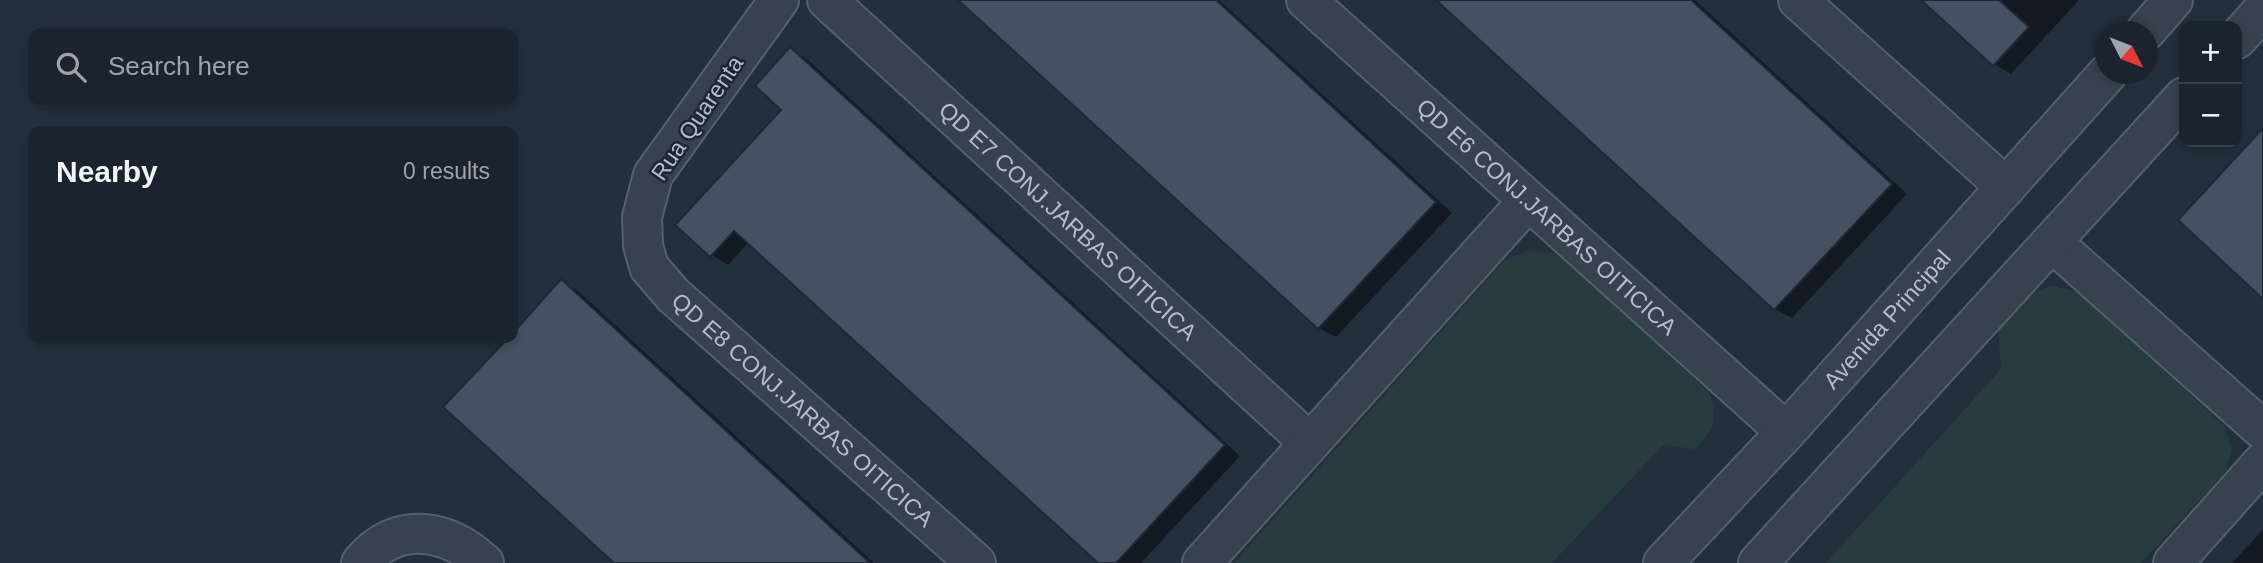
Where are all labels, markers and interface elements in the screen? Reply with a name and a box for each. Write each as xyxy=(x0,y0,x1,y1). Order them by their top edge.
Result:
north arrow xyxy=(2095,21,2158,84)
map controls xyxy=(2179,21,2242,147)
button: + xyxy=(2179,21,2242,84)
search box xyxy=(28,28,518,105)
icon: search xyxy=(52,48,90,86)
text: Search here xyxy=(108,51,250,81)
street label: Rua Quarenta xyxy=(646,51,748,185)
button: − xyxy=(2179,84,2242,147)
street label: QD E6 CONJ.JARBAS OITICICA xyxy=(1412,93,1682,341)
street label: QD E7 CONJ.JARBAS OITICICA xyxy=(934,97,1203,346)
text: Nearby xyxy=(56,155,158,188)
text: 0 results xyxy=(403,158,490,184)
street label: Avenida Principal xyxy=(1818,245,1956,394)
street label: QD E8 CONJ.JARBAS OITICICA xyxy=(667,287,939,533)

